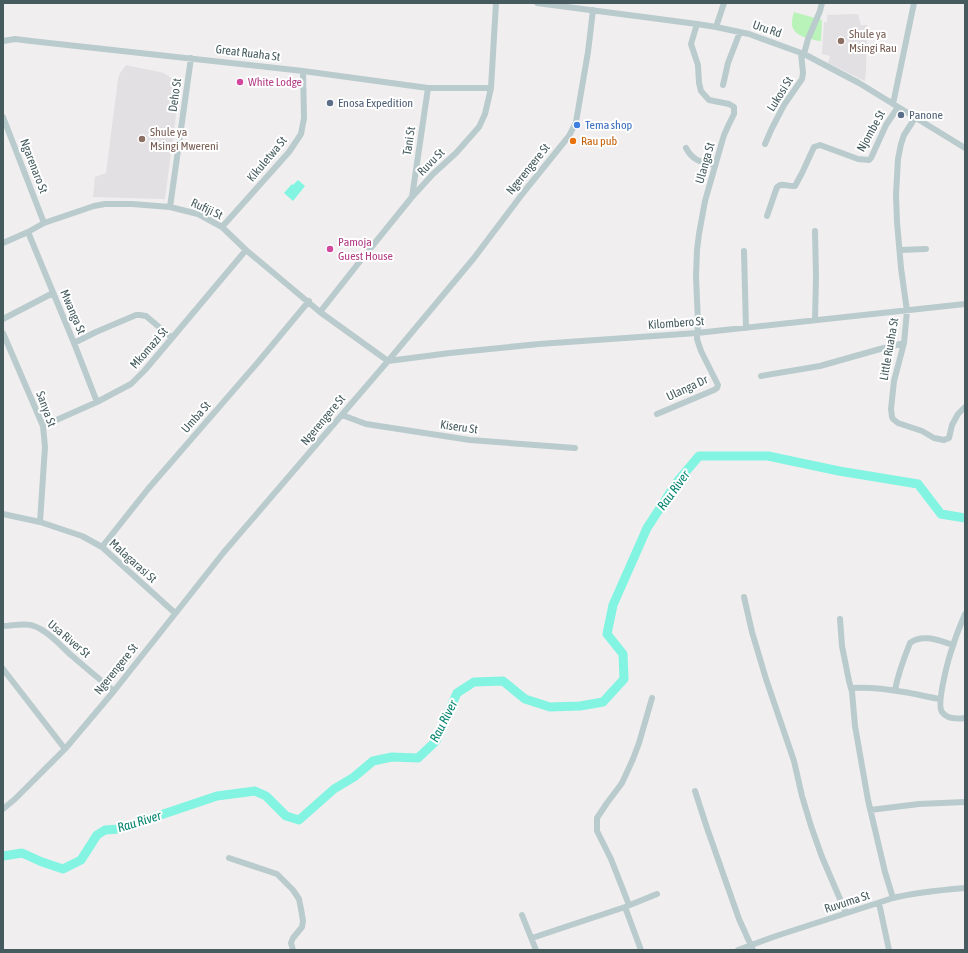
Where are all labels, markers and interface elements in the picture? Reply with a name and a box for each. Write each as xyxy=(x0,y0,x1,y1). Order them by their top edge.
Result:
street label: Uru Rd xyxy=(751,18,783,40)
place label: Shule ya Msingi Rau xyxy=(849,27,897,55)
marker: Shule ya Msingi Rau xyxy=(836,36,846,46)
street label: Great Ruaha St xyxy=(215,42,282,64)
street label: Lukosi St xyxy=(764,74,796,114)
place label: White Lodge xyxy=(248,75,302,89)
street label: Deho St xyxy=(166,77,184,113)
marker: White Lodge xyxy=(235,77,245,87)
place label: Enosa Expedition xyxy=(338,96,413,110)
marker: Enosa Expedition xyxy=(325,98,335,108)
street label: Njombe St xyxy=(854,107,888,154)
place label: Panone xyxy=(909,108,943,122)
marker: Panone xyxy=(896,110,906,120)
place label: Tema shop xyxy=(585,118,633,132)
marker: Tema shop xyxy=(572,120,582,130)
place label: Shule ya Msingi Mwereni xyxy=(150,125,219,153)
street label: Tani St xyxy=(400,125,418,156)
street label: Kikuletwa St xyxy=(244,133,290,184)
marker: Shule ya Msingi Mwereni xyxy=(137,134,147,144)
place label: Rau pub xyxy=(581,134,618,148)
marker: Rau pub xyxy=(568,136,578,146)
street label: Ngarenaro St xyxy=(17,137,51,196)
street label: Ngerengere St xyxy=(503,140,553,197)
street label: Ulanga St xyxy=(692,140,718,185)
street label: Ruvu St xyxy=(414,145,448,179)
street label: Rufiji St xyxy=(189,196,226,223)
place label: Pamoja Guest House xyxy=(338,235,393,263)
marker: Pamoja Guest House xyxy=(325,244,335,254)
street label: Mwanga St xyxy=(57,288,89,337)
street label: Kilombero St xyxy=(647,314,705,332)
street label: Little Ruaha St xyxy=(877,316,901,381)
street label: Mkomazi St xyxy=(127,324,171,372)
street label: Ulanga Dr xyxy=(664,372,710,404)
street label: Sanya St xyxy=(33,389,59,429)
street label: Ngerengere St xyxy=(298,391,349,448)
street label: Umba St xyxy=(179,398,214,436)
street label: Kiseru St xyxy=(439,417,479,437)
water label: Rau River xyxy=(654,467,693,513)
street label: Malagarasi St xyxy=(106,536,160,586)
street label: Usa River St xyxy=(45,617,94,661)
street label: Ngerengere St xyxy=(91,640,141,697)
water label: Rau River xyxy=(427,697,461,745)
water label: Rau River xyxy=(115,807,164,835)
street label: Ruvuma St xyxy=(823,888,872,916)

